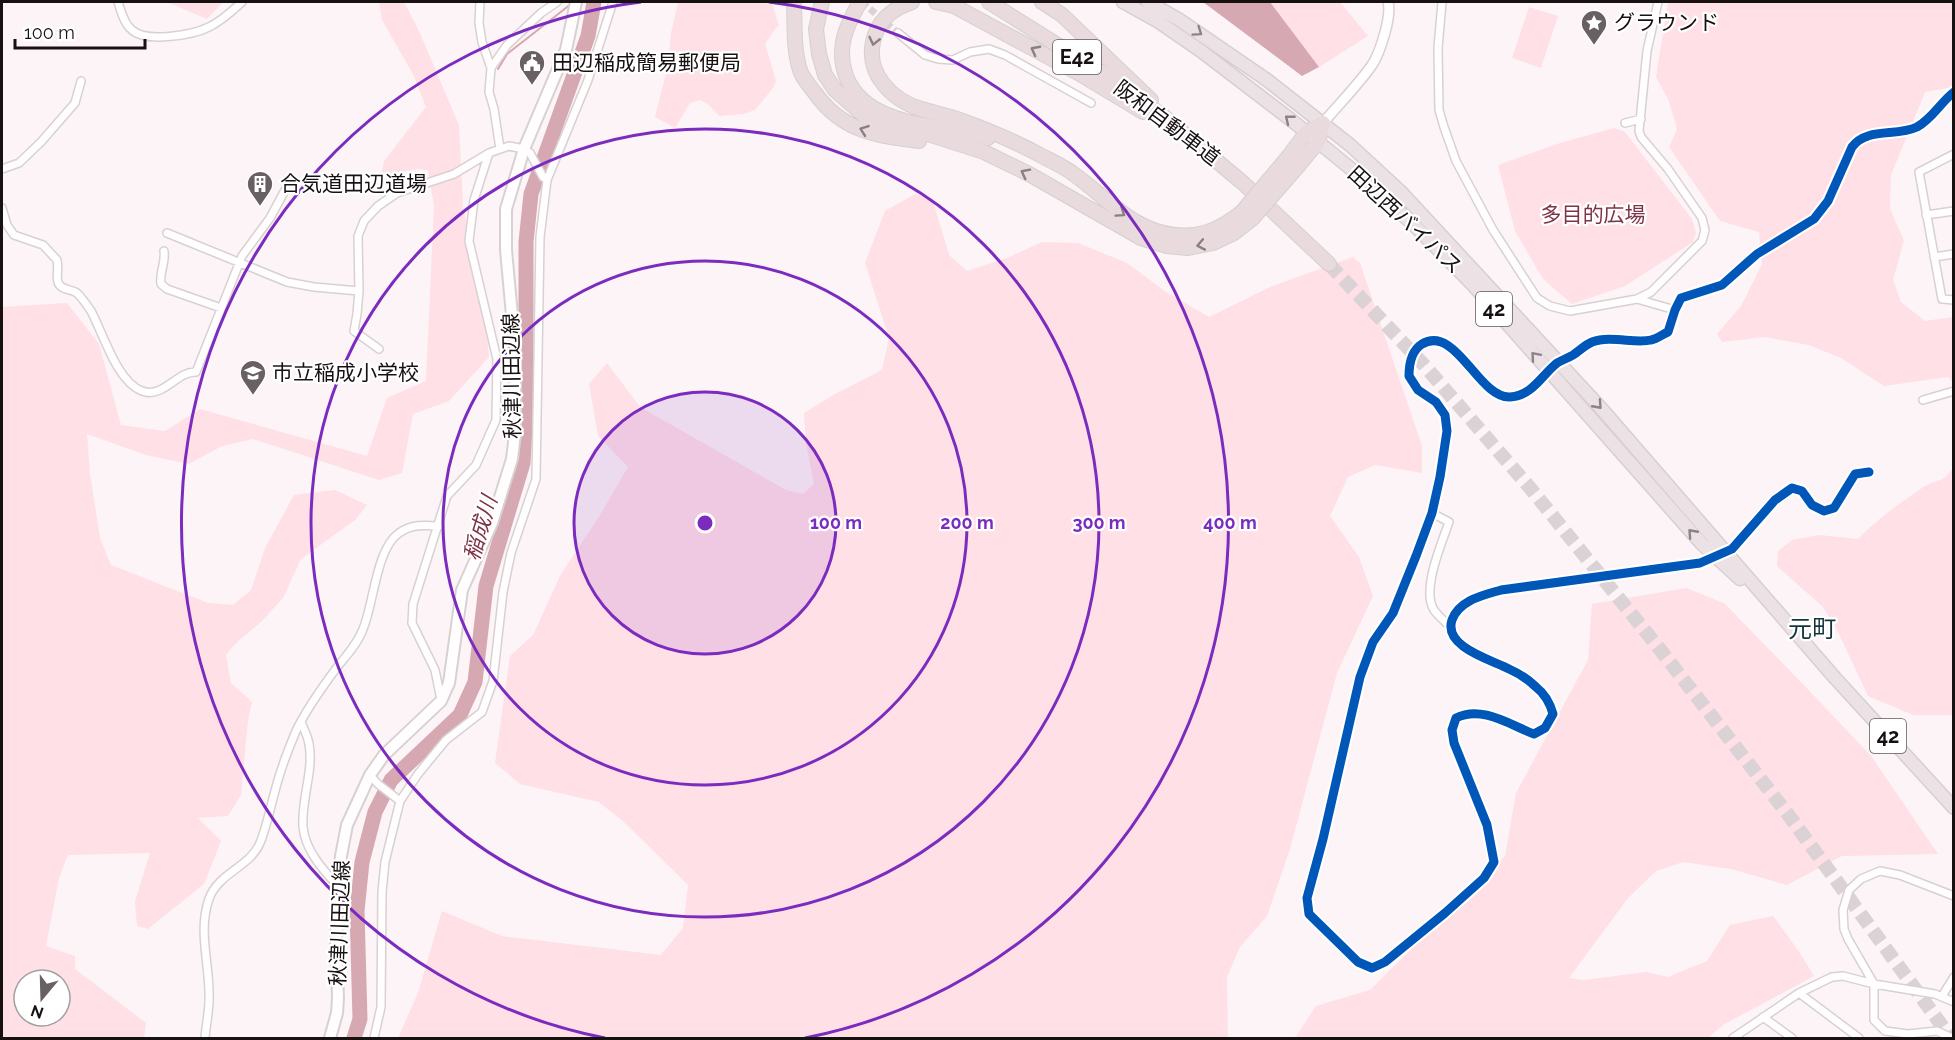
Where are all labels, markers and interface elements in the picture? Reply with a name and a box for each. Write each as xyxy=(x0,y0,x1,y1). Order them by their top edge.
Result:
place icon: グラウンド xyxy=(1579,8,1609,46)
place label: グラウンド xyxy=(1614,10,1719,35)
scale bar xyxy=(15,12,146,50)
text: 100 m xyxy=(24,22,75,43)
one-way arrow xyxy=(1191,25,1202,36)
one-way arrow xyxy=(868,36,881,46)
road number: E42 xyxy=(1053,40,1101,74)
one-way arrow xyxy=(1030,46,1041,57)
public building icon: 田辺稲成簡易郵便局 xyxy=(517,48,547,86)
place label: 田辺稲成簡易郵便局 xyxy=(552,50,741,75)
street label: 阪和自動車道 xyxy=(1109,75,1225,170)
one-way arrow xyxy=(1285,115,1296,126)
one-way arrow xyxy=(859,125,870,138)
street label: 田辺西バイパス xyxy=(1343,161,1467,279)
one-way arrow xyxy=(1020,168,1031,180)
building icon: 合気道田辺道場 xyxy=(245,169,275,207)
place label: 合気道田辺道場 xyxy=(280,171,427,196)
park label: 多目的広場 xyxy=(1541,202,1646,227)
one-way arrow xyxy=(1115,206,1126,217)
one-way arrow xyxy=(1197,238,1207,251)
road number: 42 xyxy=(1476,292,1512,326)
street label: 秋津川田辺線 xyxy=(498,313,525,439)
one-way arrow xyxy=(1531,352,1542,362)
school or university icon: 市立稲成小学校 xyxy=(238,358,268,396)
place label: 市立稲成小学校 xyxy=(272,360,419,385)
one-way arrow xyxy=(1591,399,1602,409)
water label: 稲成川 xyxy=(458,491,503,563)
text: 100 m xyxy=(810,512,862,533)
text: 200 m xyxy=(940,512,994,533)
text: 300 m xyxy=(1072,512,1126,533)
text: 400 m xyxy=(1203,512,1257,533)
centre of rings xyxy=(695,513,715,533)
one-way arrow xyxy=(1688,529,1699,539)
district label: 元町 xyxy=(1788,614,1836,643)
road number: 42 xyxy=(1870,719,1906,753)
street label: 秋津川田辺線 xyxy=(325,860,354,986)
north arrow xyxy=(12,968,72,1028)
text: N xyxy=(28,1001,46,1023)

